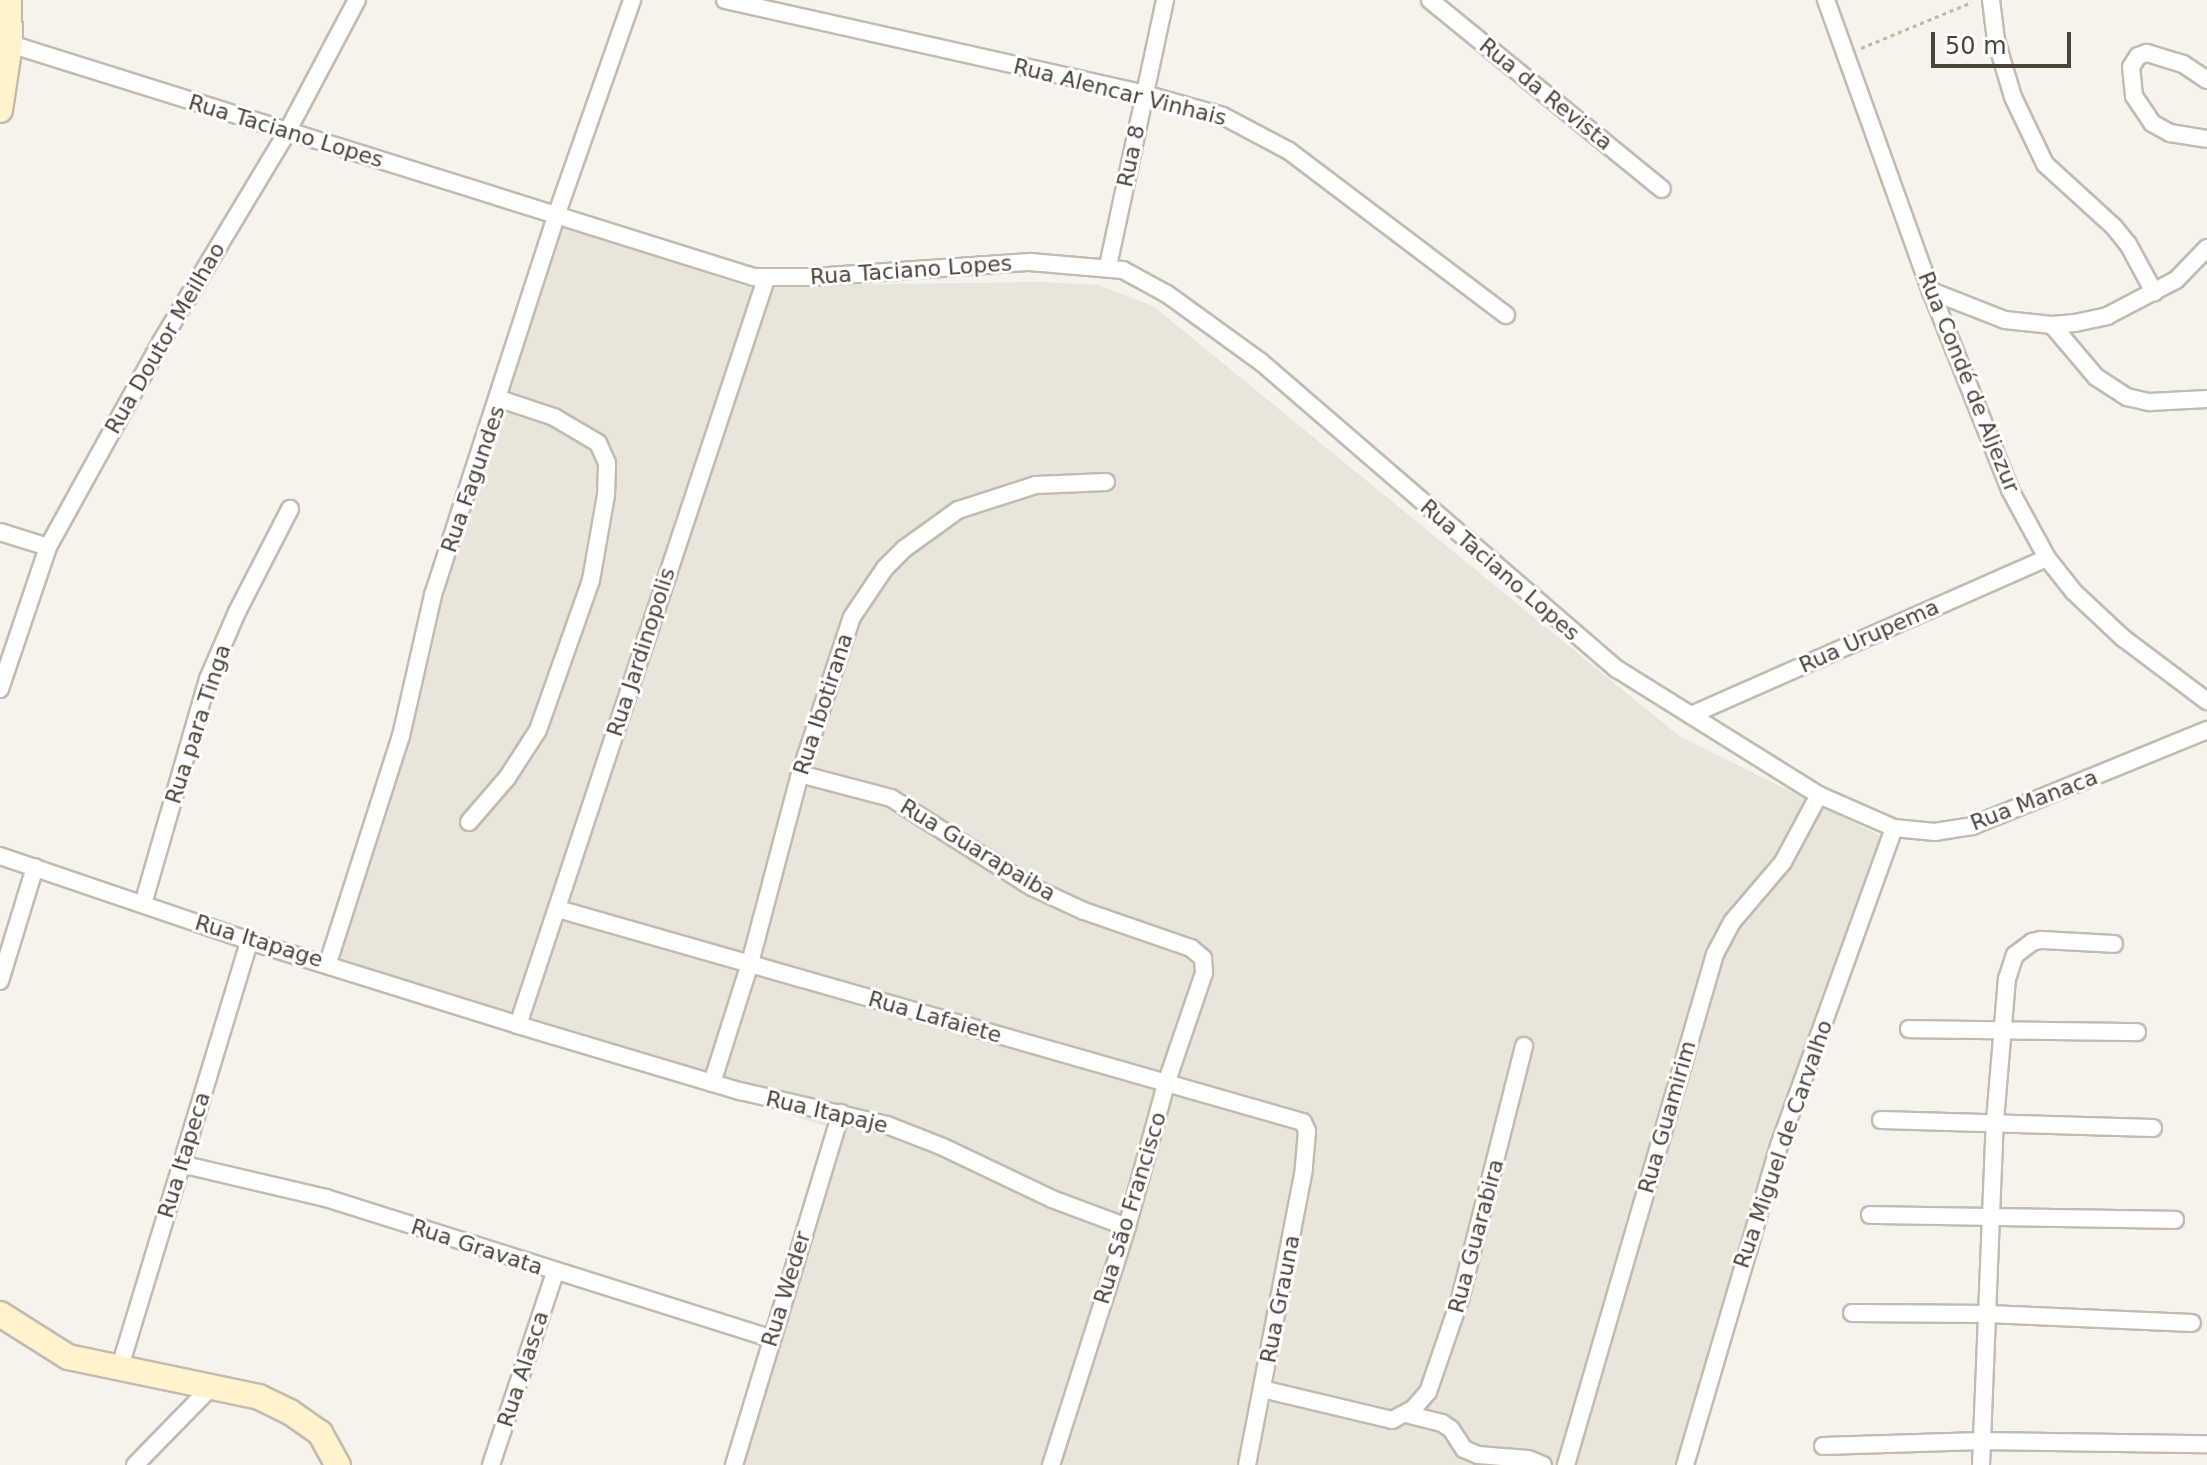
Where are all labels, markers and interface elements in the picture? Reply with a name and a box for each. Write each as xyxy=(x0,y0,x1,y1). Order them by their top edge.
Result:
scale bar xyxy=(1935,16,2075,66)
street label: Rua da Revista xyxy=(1474,32,1618,156)
text: 50 m xyxy=(1945,32,2007,60)
street label: Rua Alencar Vinhais xyxy=(1011,53,1229,131)
street label: Rua Taciano Lopes xyxy=(185,89,387,173)
street label: Rua 8 xyxy=(1112,123,1150,189)
street label: Rua Doutor Meilhao xyxy=(99,238,231,438)
street label: Rua Taciano Lopes xyxy=(809,250,1013,290)
street label: Rua Condé de Aljezur xyxy=(1913,268,2025,496)
street label: Rua Fagundes xyxy=(436,402,510,556)
street label: Rua Taciano Lopes xyxy=(1415,494,1585,646)
street label: Rua Jardinopolis xyxy=(601,564,681,740)
street label: Rua Urupema xyxy=(1795,593,1943,679)
street label: Rua Ibotirana xyxy=(788,630,858,778)
street label: Rua para Tinga xyxy=(160,641,236,807)
street label: Rua Manaca xyxy=(1967,764,2101,836)
street label: Rua Guarapaiba xyxy=(895,793,1061,907)
street label: Rua Itapage xyxy=(192,909,326,973)
street label: Rua Lafaiete xyxy=(865,985,1005,1049)
street label: Rua Miguel de Carvalho xyxy=(1728,1016,1838,1272)
street label: Rua Guamirim xyxy=(1633,1038,1701,1196)
street label: Rua Itapaje xyxy=(763,1085,891,1139)
street label: Rua Itapeca xyxy=(152,1089,216,1221)
street label: Rua São Francisco xyxy=(1088,1109,1172,1307)
street label: Rua Guarabira xyxy=(1443,1156,1509,1316)
street label: Rua Gravata xyxy=(408,1213,546,1281)
street label: Rua Weder xyxy=(756,1228,816,1350)
street label: Rua Grauna xyxy=(1255,1233,1305,1365)
street label: Rua Alasca xyxy=(492,1308,554,1430)

